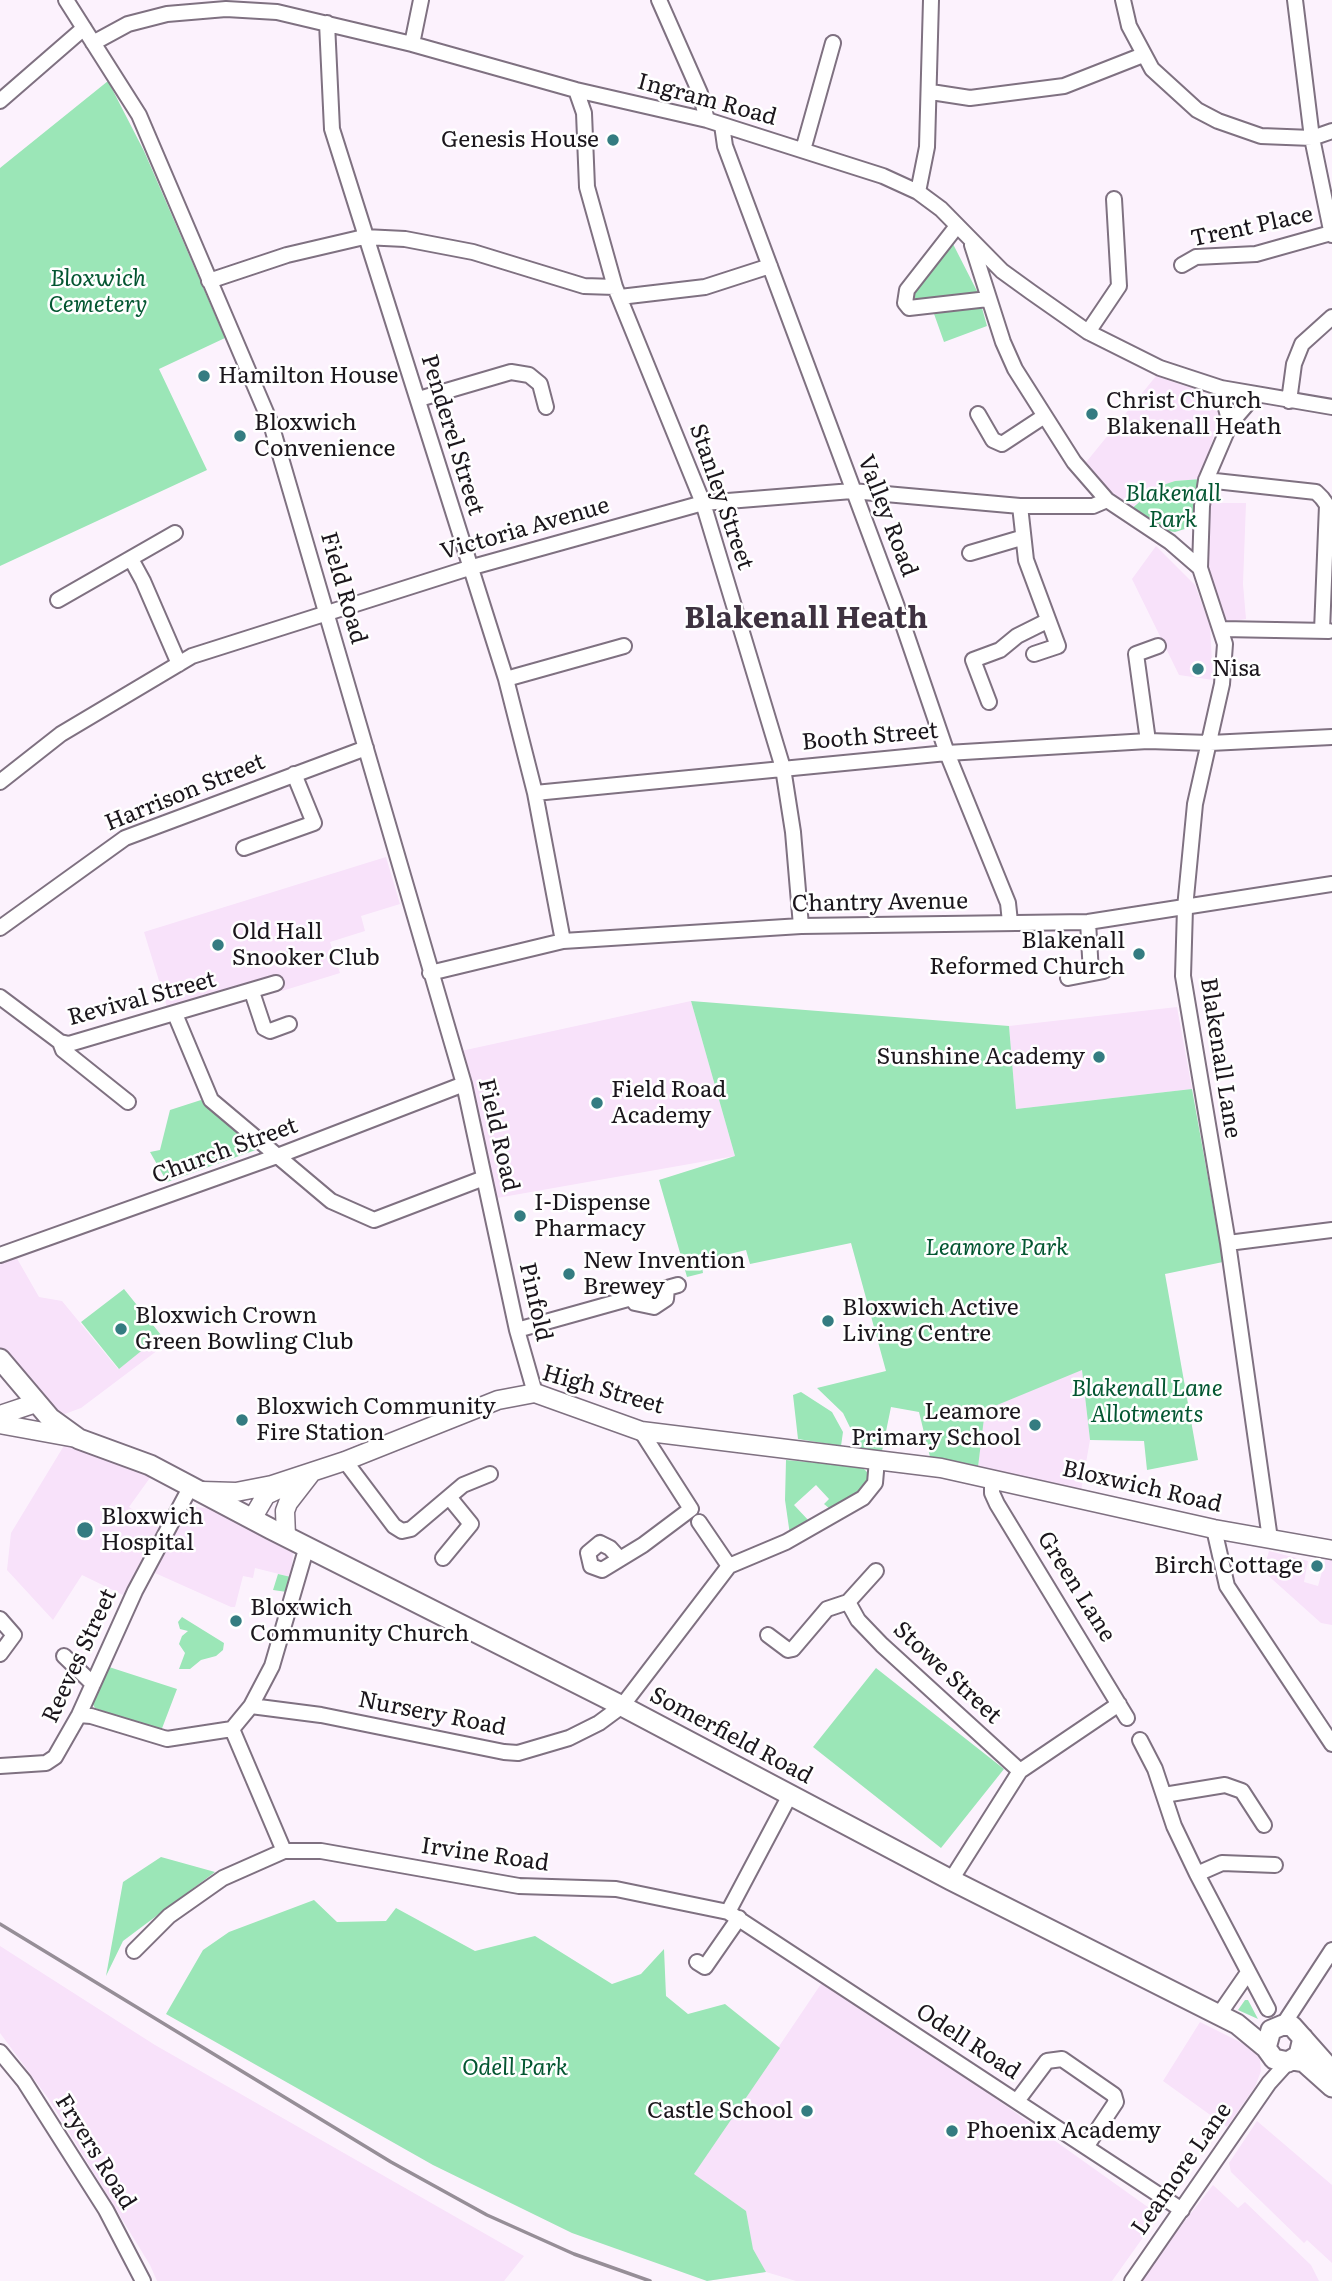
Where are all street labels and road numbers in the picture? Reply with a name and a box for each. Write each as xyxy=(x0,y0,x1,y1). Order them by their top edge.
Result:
street label: Ingram Road xyxy=(634,68,780,132)
street label: Trent Place xyxy=(1188,201,1316,253)
street label: Penderel Street xyxy=(414,351,490,519)
street label: Stanley Street xyxy=(683,420,759,574)
street label: Valley Road xyxy=(851,451,923,581)
street label: Victoria Avenue xyxy=(437,492,613,566)
street label: Field Road xyxy=(314,529,372,647)
street label: Booth Street xyxy=(801,717,939,757)
street label: Harrison Street xyxy=(101,748,269,838)
street label: Chantry Avenue xyxy=(792,888,968,918)
street label: Revival Street xyxy=(65,966,219,1032)
street label: Blakenall Lane xyxy=(1194,976,1246,1140)
street label: Field Road xyxy=(472,1076,524,1194)
street label: Church Street xyxy=(149,1112,301,1190)
street label: Pinfold xyxy=(513,1260,557,1344)
street label: High Street xyxy=(539,1359,667,1421)
street label: Bloxwich Road xyxy=(1059,1455,1225,1519)
street label: Green Lane xyxy=(1031,1527,1121,1647)
street label: Reeves Street xyxy=(37,1584,123,1728)
street label: Stowe Street xyxy=(887,1616,1007,1730)
street label: Somerfield Road xyxy=(645,1682,817,1790)
street label: Nursery Road xyxy=(356,1686,508,1742)
street label: Irvine Road xyxy=(419,1832,551,1878)
street label: Odell Road xyxy=(911,1998,1025,2086)
street label: Fryers Road xyxy=(49,2089,141,2215)
street label: Leamore Lane xyxy=(1126,2098,1238,2240)

